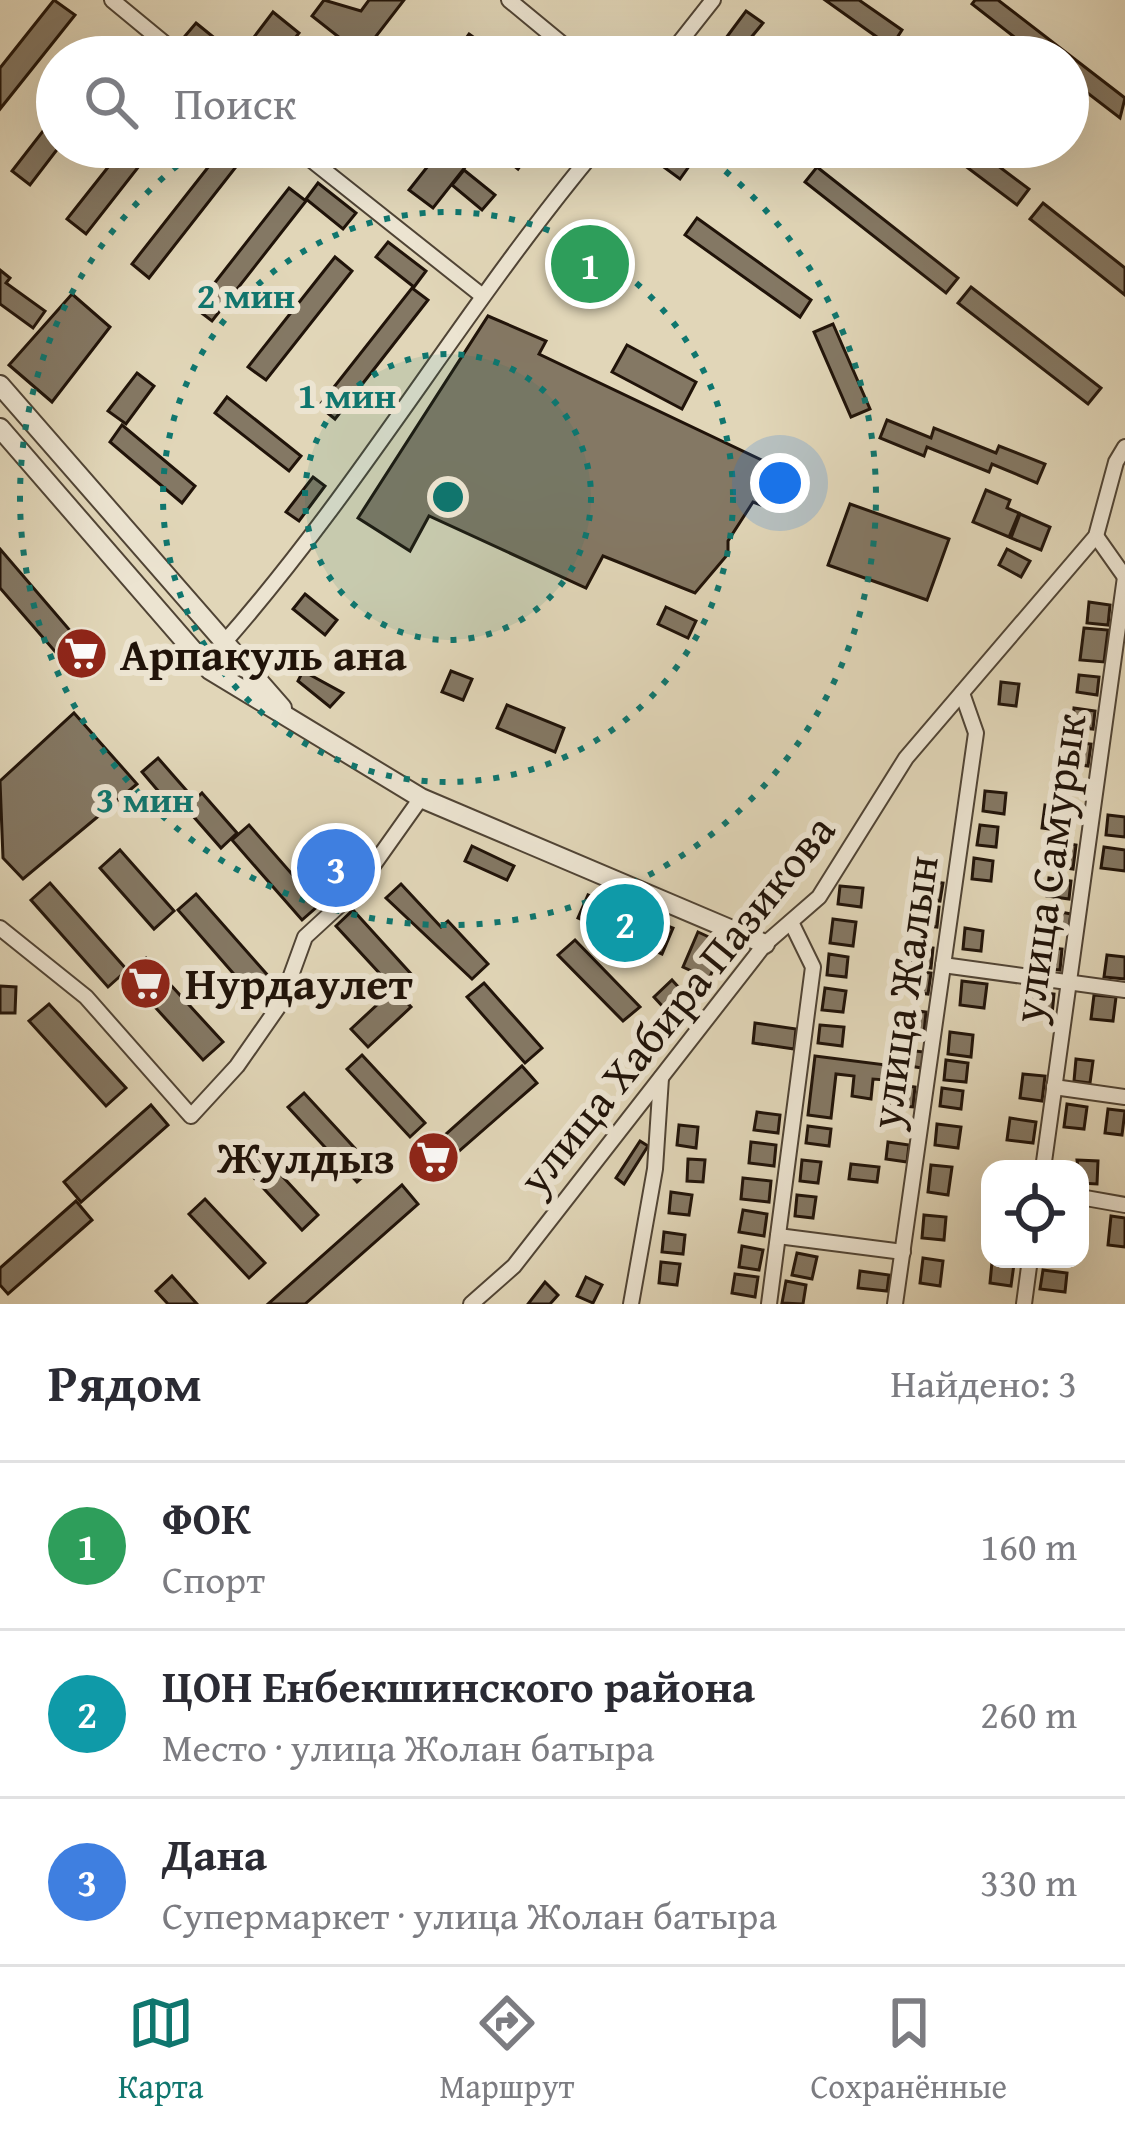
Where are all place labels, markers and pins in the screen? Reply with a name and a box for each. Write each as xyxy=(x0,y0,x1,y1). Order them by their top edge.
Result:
pin: 1 xyxy=(551,219,629,309)
centre of rings xyxy=(427,476,469,518)
place label: Арпакуль ана xyxy=(120,621,407,686)
supermarket icon: Арпакуль ана xyxy=(53,626,109,682)
pin: 3 xyxy=(297,823,375,913)
pin: 2 xyxy=(586,878,664,968)
place label: Нурдаулет xyxy=(185,950,413,1015)
supermarket icon: Нурдаулет xyxy=(118,955,174,1011)
place label: Жулдыз xyxy=(216,1124,395,1189)
supermarket icon: Жулдыз xyxy=(406,1129,462,1185)

